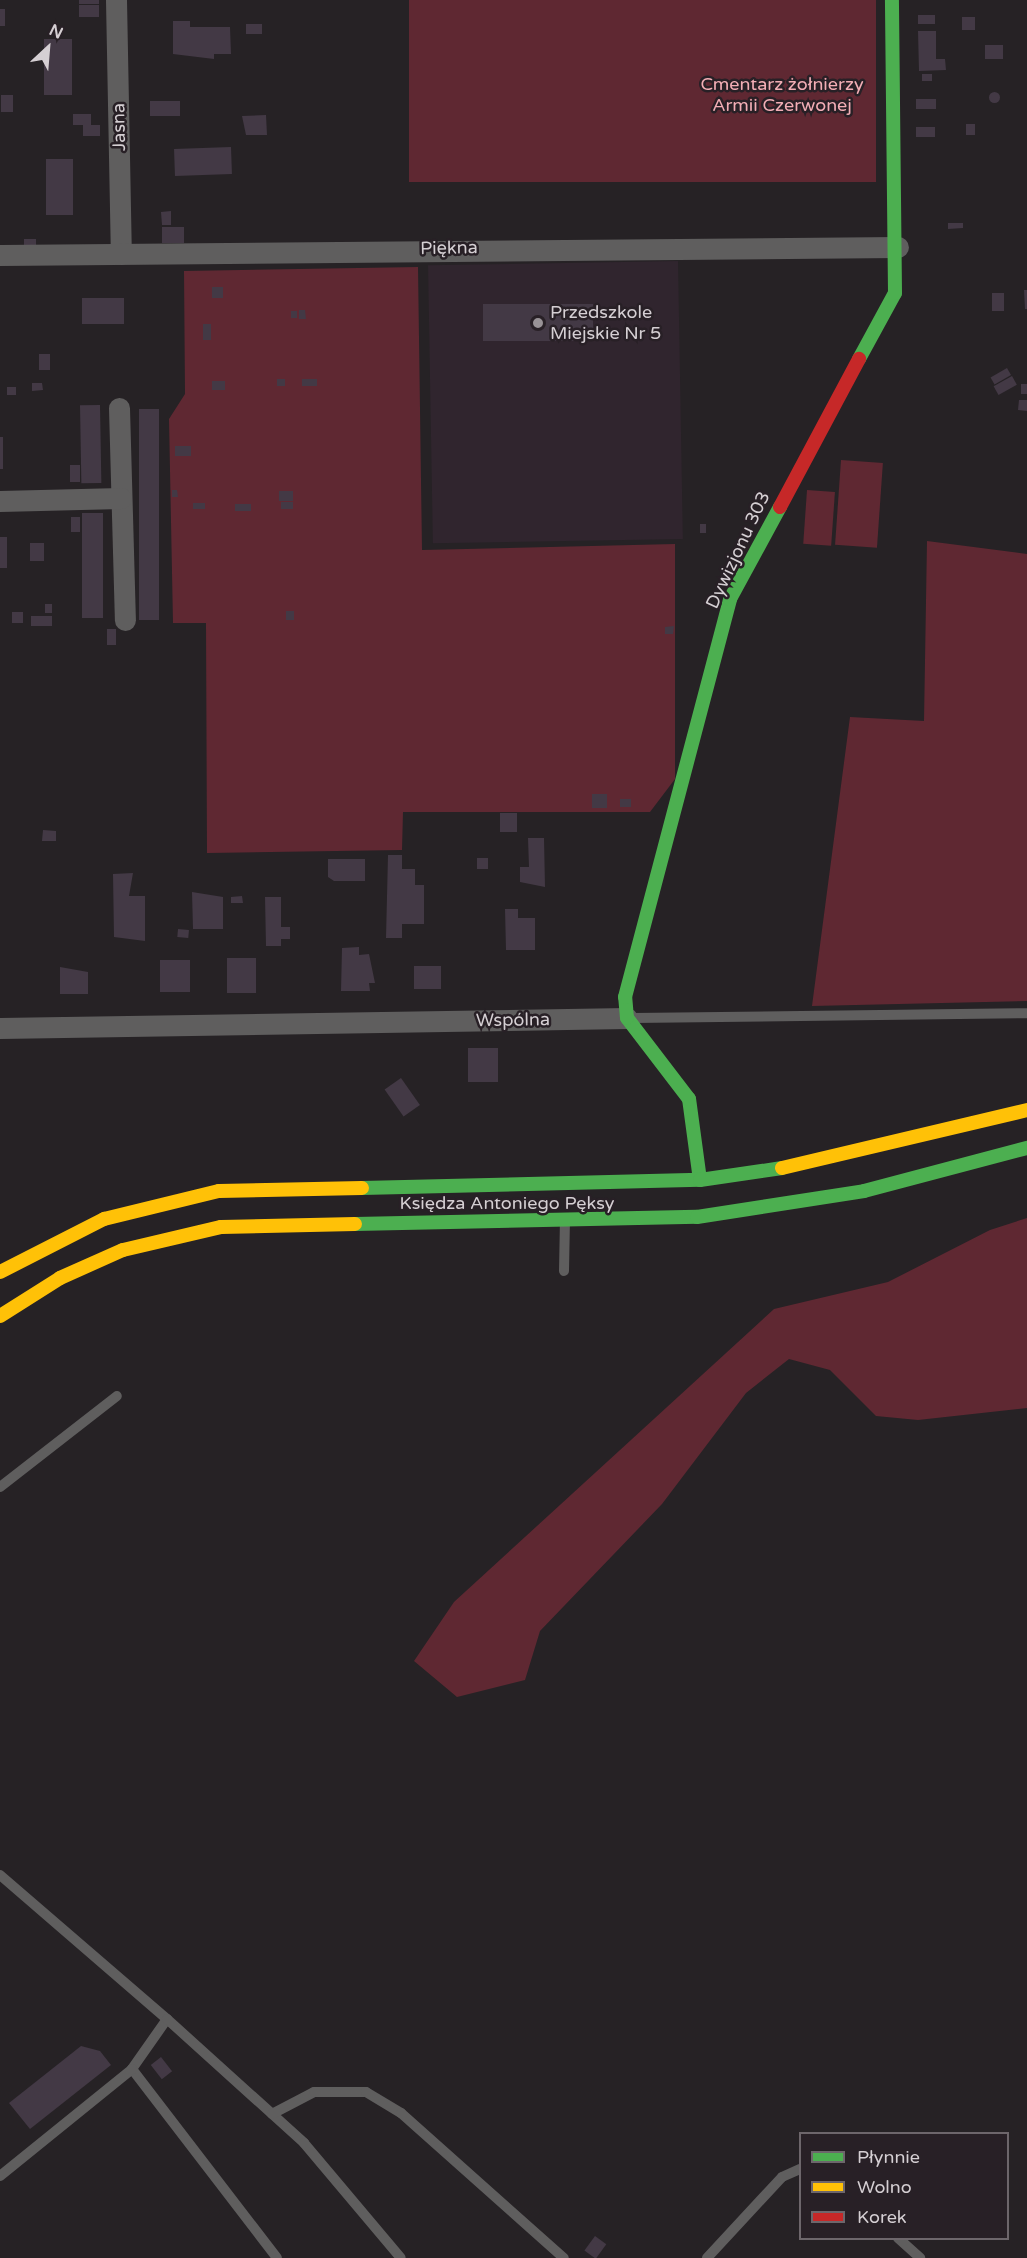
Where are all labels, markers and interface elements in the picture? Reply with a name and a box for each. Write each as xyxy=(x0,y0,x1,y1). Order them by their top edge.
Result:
north arrow xyxy=(18,18,78,78)
text: N xyxy=(46,20,66,44)
park label: Cmentarz żołnierzy Armii Czerwonej xyxy=(700,74,864,116)
street label: Jasna xyxy=(108,103,130,151)
street label: Piękna xyxy=(420,237,478,259)
place label: Przedszkole Miejskie Nr 5 xyxy=(550,302,661,344)
marker: Przedszkole Miejskie Nr 5 xyxy=(531,316,545,330)
street label: Dywizjonu 303 xyxy=(701,488,775,612)
street label: Wspólna xyxy=(476,1009,550,1031)
street label: Księdza Antoniego Pęksy xyxy=(400,1192,614,1214)
legend xyxy=(799,2132,1009,2240)
text: Płynnie xyxy=(857,2146,920,2168)
text: Wolno xyxy=(857,2176,912,2198)
text: Korek xyxy=(857,2206,907,2228)

